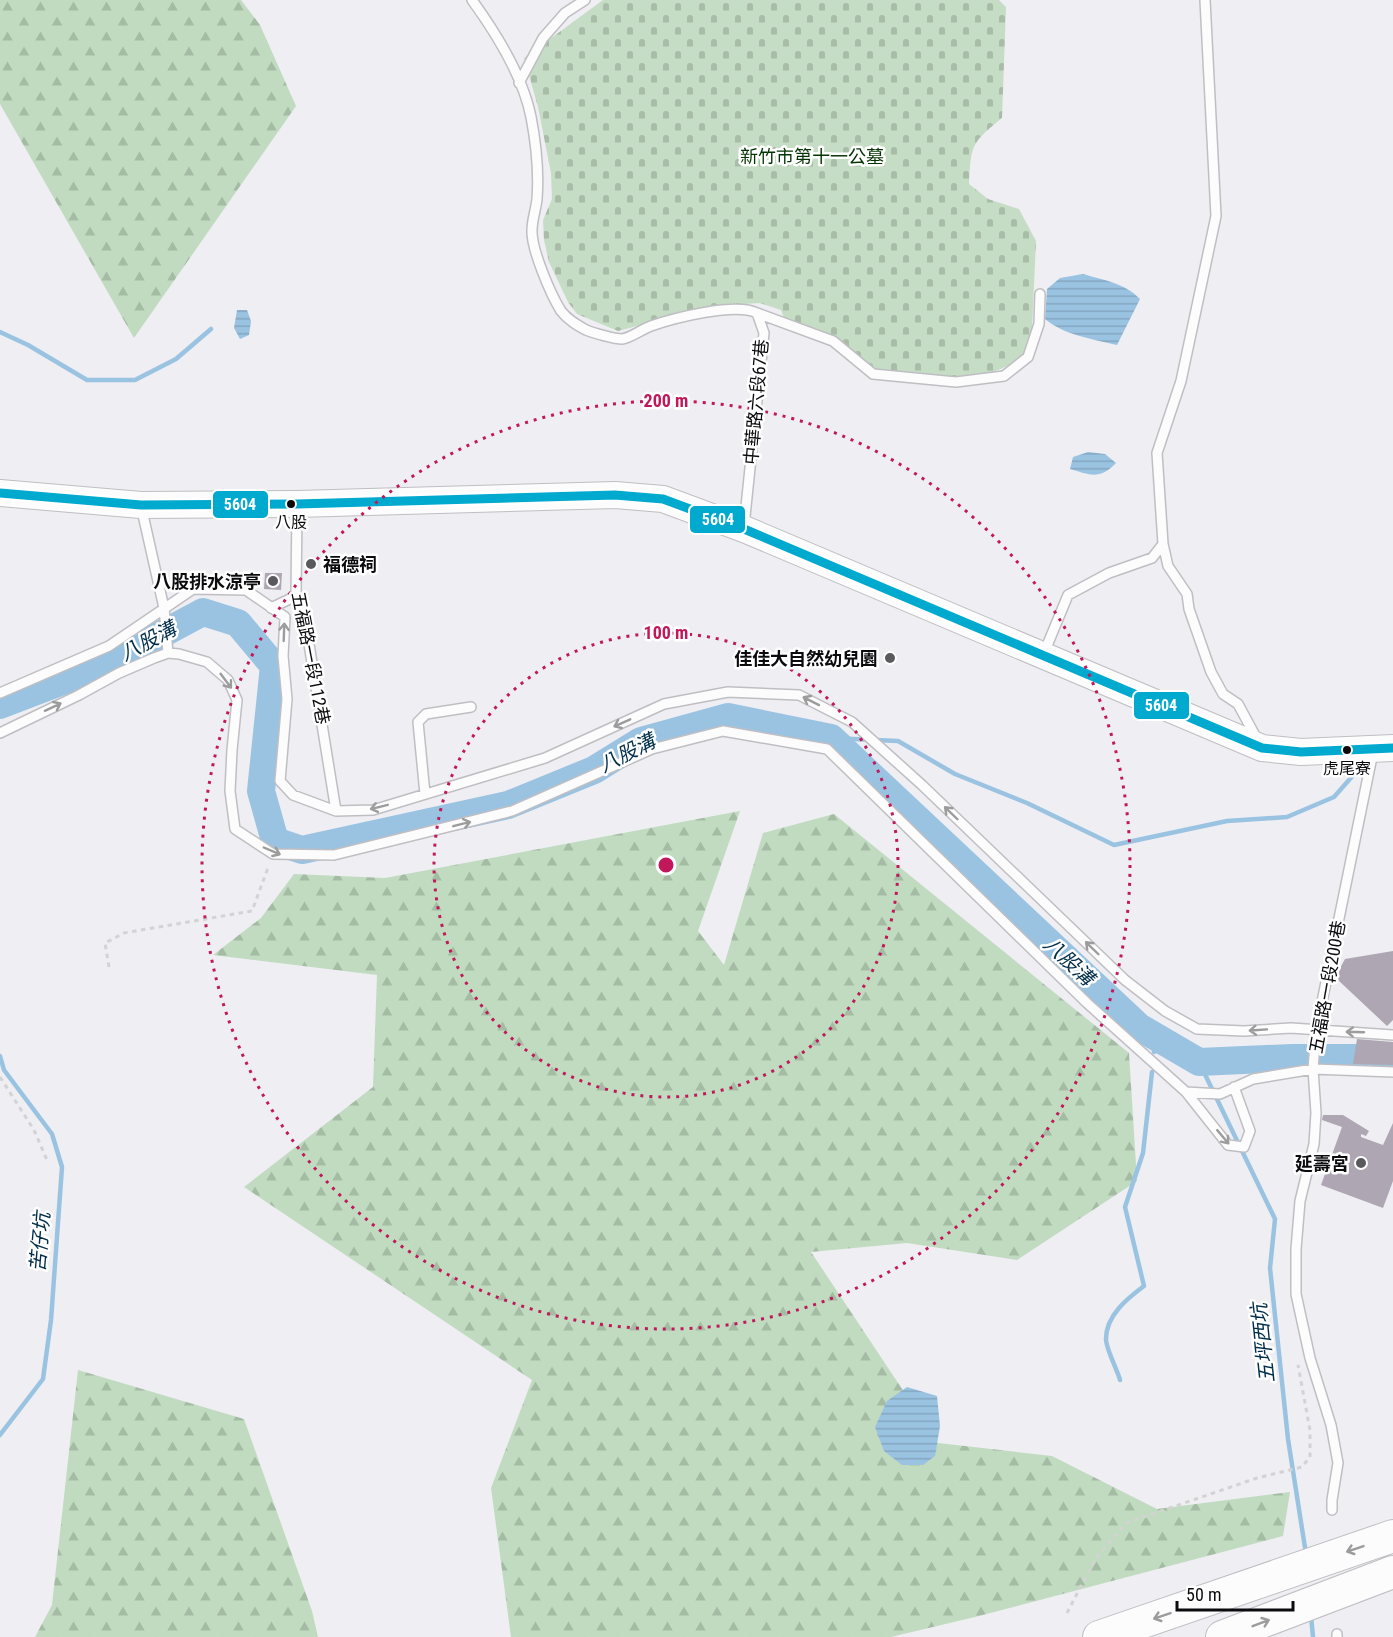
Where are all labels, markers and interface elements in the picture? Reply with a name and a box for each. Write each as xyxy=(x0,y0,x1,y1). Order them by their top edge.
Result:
park label: 新竹市第十一公墓 xyxy=(740,146,884,167)
street label: 中華路六段67巷 xyxy=(740,338,772,466)
text: 200 m xyxy=(644,390,688,411)
line badge: 5604 xyxy=(212,490,269,519)
text: 5604 xyxy=(224,495,256,514)
marker: 八股 xyxy=(285,498,297,510)
line badge: 5604 xyxy=(689,505,746,534)
text: 5604 xyxy=(702,510,734,529)
place label: 八股 xyxy=(275,513,307,532)
place label: 福德祠 xyxy=(323,554,377,575)
marker: 福德祠 xyxy=(304,557,318,571)
place label: 八股排水涼亭 xyxy=(153,571,261,592)
marker: 八股排水涼亭 xyxy=(266,574,280,588)
street label: 五福路一段112巷 xyxy=(288,590,334,726)
water label: 八股溝 xyxy=(116,615,183,666)
one-way arrow xyxy=(278,622,290,642)
text: 100 m xyxy=(644,622,688,643)
place label: 佳佳大自然幼兒園 xyxy=(734,648,878,669)
marker: 佳佳大自然幼兒園 xyxy=(883,651,897,665)
one-way arrow xyxy=(219,673,232,689)
line badge: 5604 xyxy=(1133,691,1190,720)
one-way arrow xyxy=(802,695,820,706)
text: 5604 xyxy=(1145,696,1177,715)
one-way arrow xyxy=(43,701,61,713)
one-way arrow xyxy=(614,718,632,729)
water label: 八股溝 xyxy=(595,727,662,777)
marker: 虎尾寮 xyxy=(1341,744,1353,756)
place label: 虎尾寮 xyxy=(1323,759,1371,778)
one-way arrow xyxy=(370,802,389,814)
one-way arrow xyxy=(944,806,959,820)
one-way arrow xyxy=(452,817,471,829)
one-way arrow xyxy=(262,846,280,857)
centre of rings xyxy=(656,855,676,875)
street label: 五福路一段200巷 xyxy=(1305,919,1349,1055)
water label: 八股溝 xyxy=(1039,932,1101,992)
one-way arrow xyxy=(1084,941,1099,955)
one-way arrow xyxy=(1249,1025,1269,1036)
one-way arrow xyxy=(1345,1026,1365,1038)
one-way arrow xyxy=(1215,1129,1229,1145)
place label: 延壽宮 xyxy=(1295,1153,1349,1174)
marker: 延壽宮 xyxy=(1354,1156,1368,1170)
water label: 苦仔坑 xyxy=(25,1208,55,1273)
water label: 五坪西坑 xyxy=(1247,1299,1279,1384)
one-way arrow xyxy=(1346,1544,1365,1555)
scale bar xyxy=(1177,1574,1292,1612)
text: 50 m xyxy=(1186,1584,1221,1605)
one-way arrow xyxy=(1153,1611,1172,1622)
one-way arrow xyxy=(1252,1617,1270,1628)

